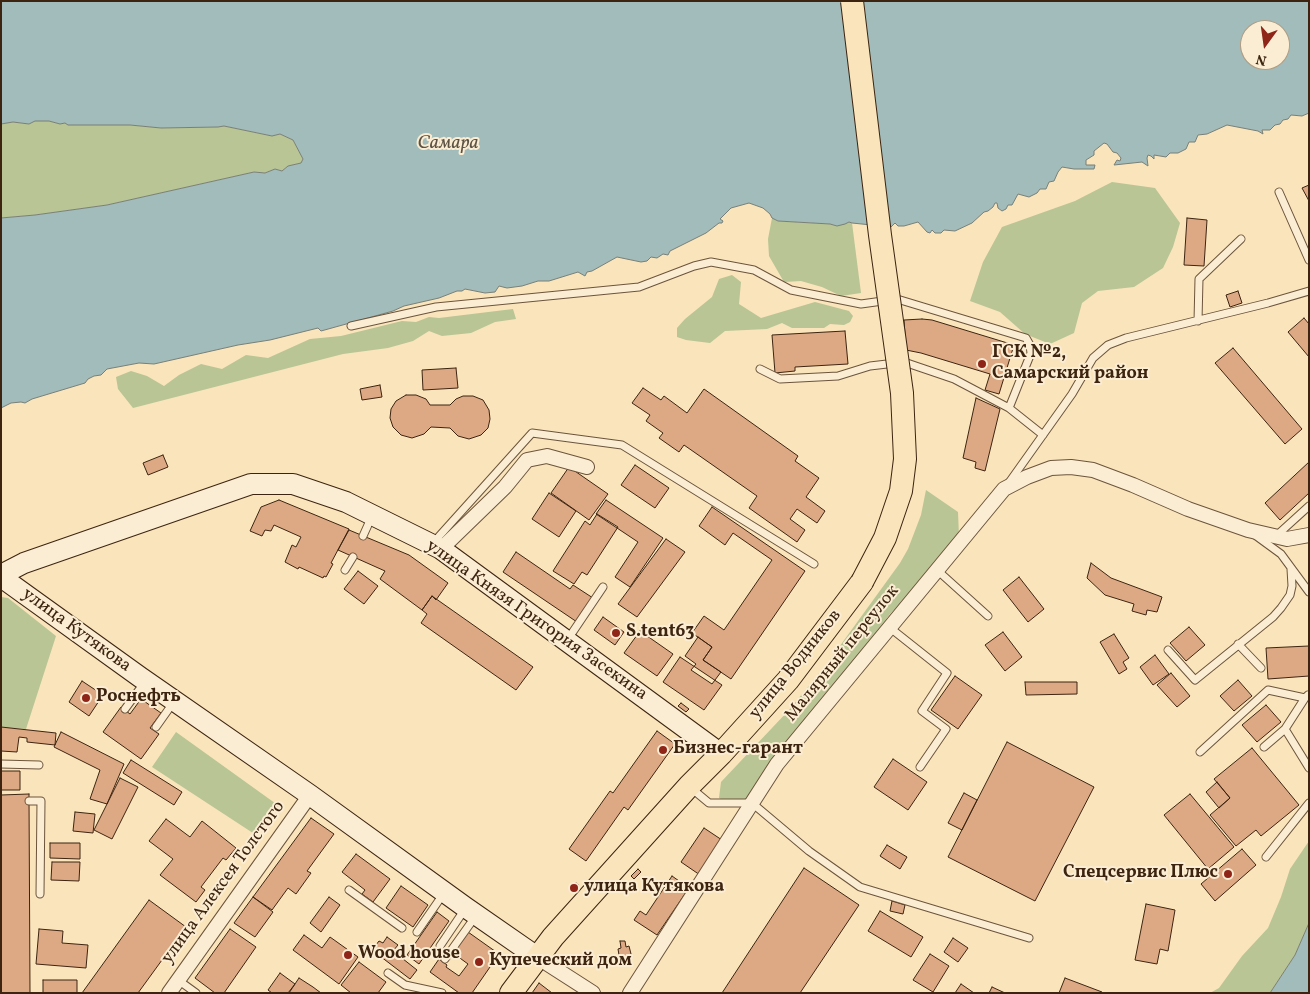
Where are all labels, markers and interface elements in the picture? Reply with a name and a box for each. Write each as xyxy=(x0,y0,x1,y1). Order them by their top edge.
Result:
north arrow xyxy=(1240,20,1290,70)
text: N xyxy=(1254,49,1269,70)
water label: Самара xyxy=(418,134,478,156)
place label: ГСК №2, Самарский район xyxy=(992,343,1148,386)
marker: ГСК №2, Самарский район xyxy=(976,358,988,370)
street label: улица Князя Григория Засекина xyxy=(421,536,651,706)
street label: Малярный переулок xyxy=(781,581,905,727)
street label: улица Кутякова xyxy=(17,584,135,678)
street label: улица Водников xyxy=(745,606,847,724)
place label: S.tent63 xyxy=(626,622,694,644)
marker: S.tent63 xyxy=(610,627,622,639)
place label: Роснефть xyxy=(96,687,181,709)
marker: Роснефть xyxy=(80,692,92,704)
place label: Бизнес-гарант xyxy=(673,739,803,761)
marker: Бизнес-гарант xyxy=(657,744,669,756)
street label: улица Алексея Толстого xyxy=(158,797,290,969)
place label: Спецсервис Плюс xyxy=(1063,863,1218,885)
marker: Спецсервис Плюс xyxy=(1222,868,1234,880)
place label: улица Кутякова xyxy=(584,877,724,899)
marker: улица Кутякова xyxy=(568,882,580,894)
place label: Wood house xyxy=(358,944,460,966)
marker: Wood house xyxy=(342,949,354,961)
place label: Купеческий дом xyxy=(489,951,632,973)
marker: Купеческий дом xyxy=(473,956,485,968)

